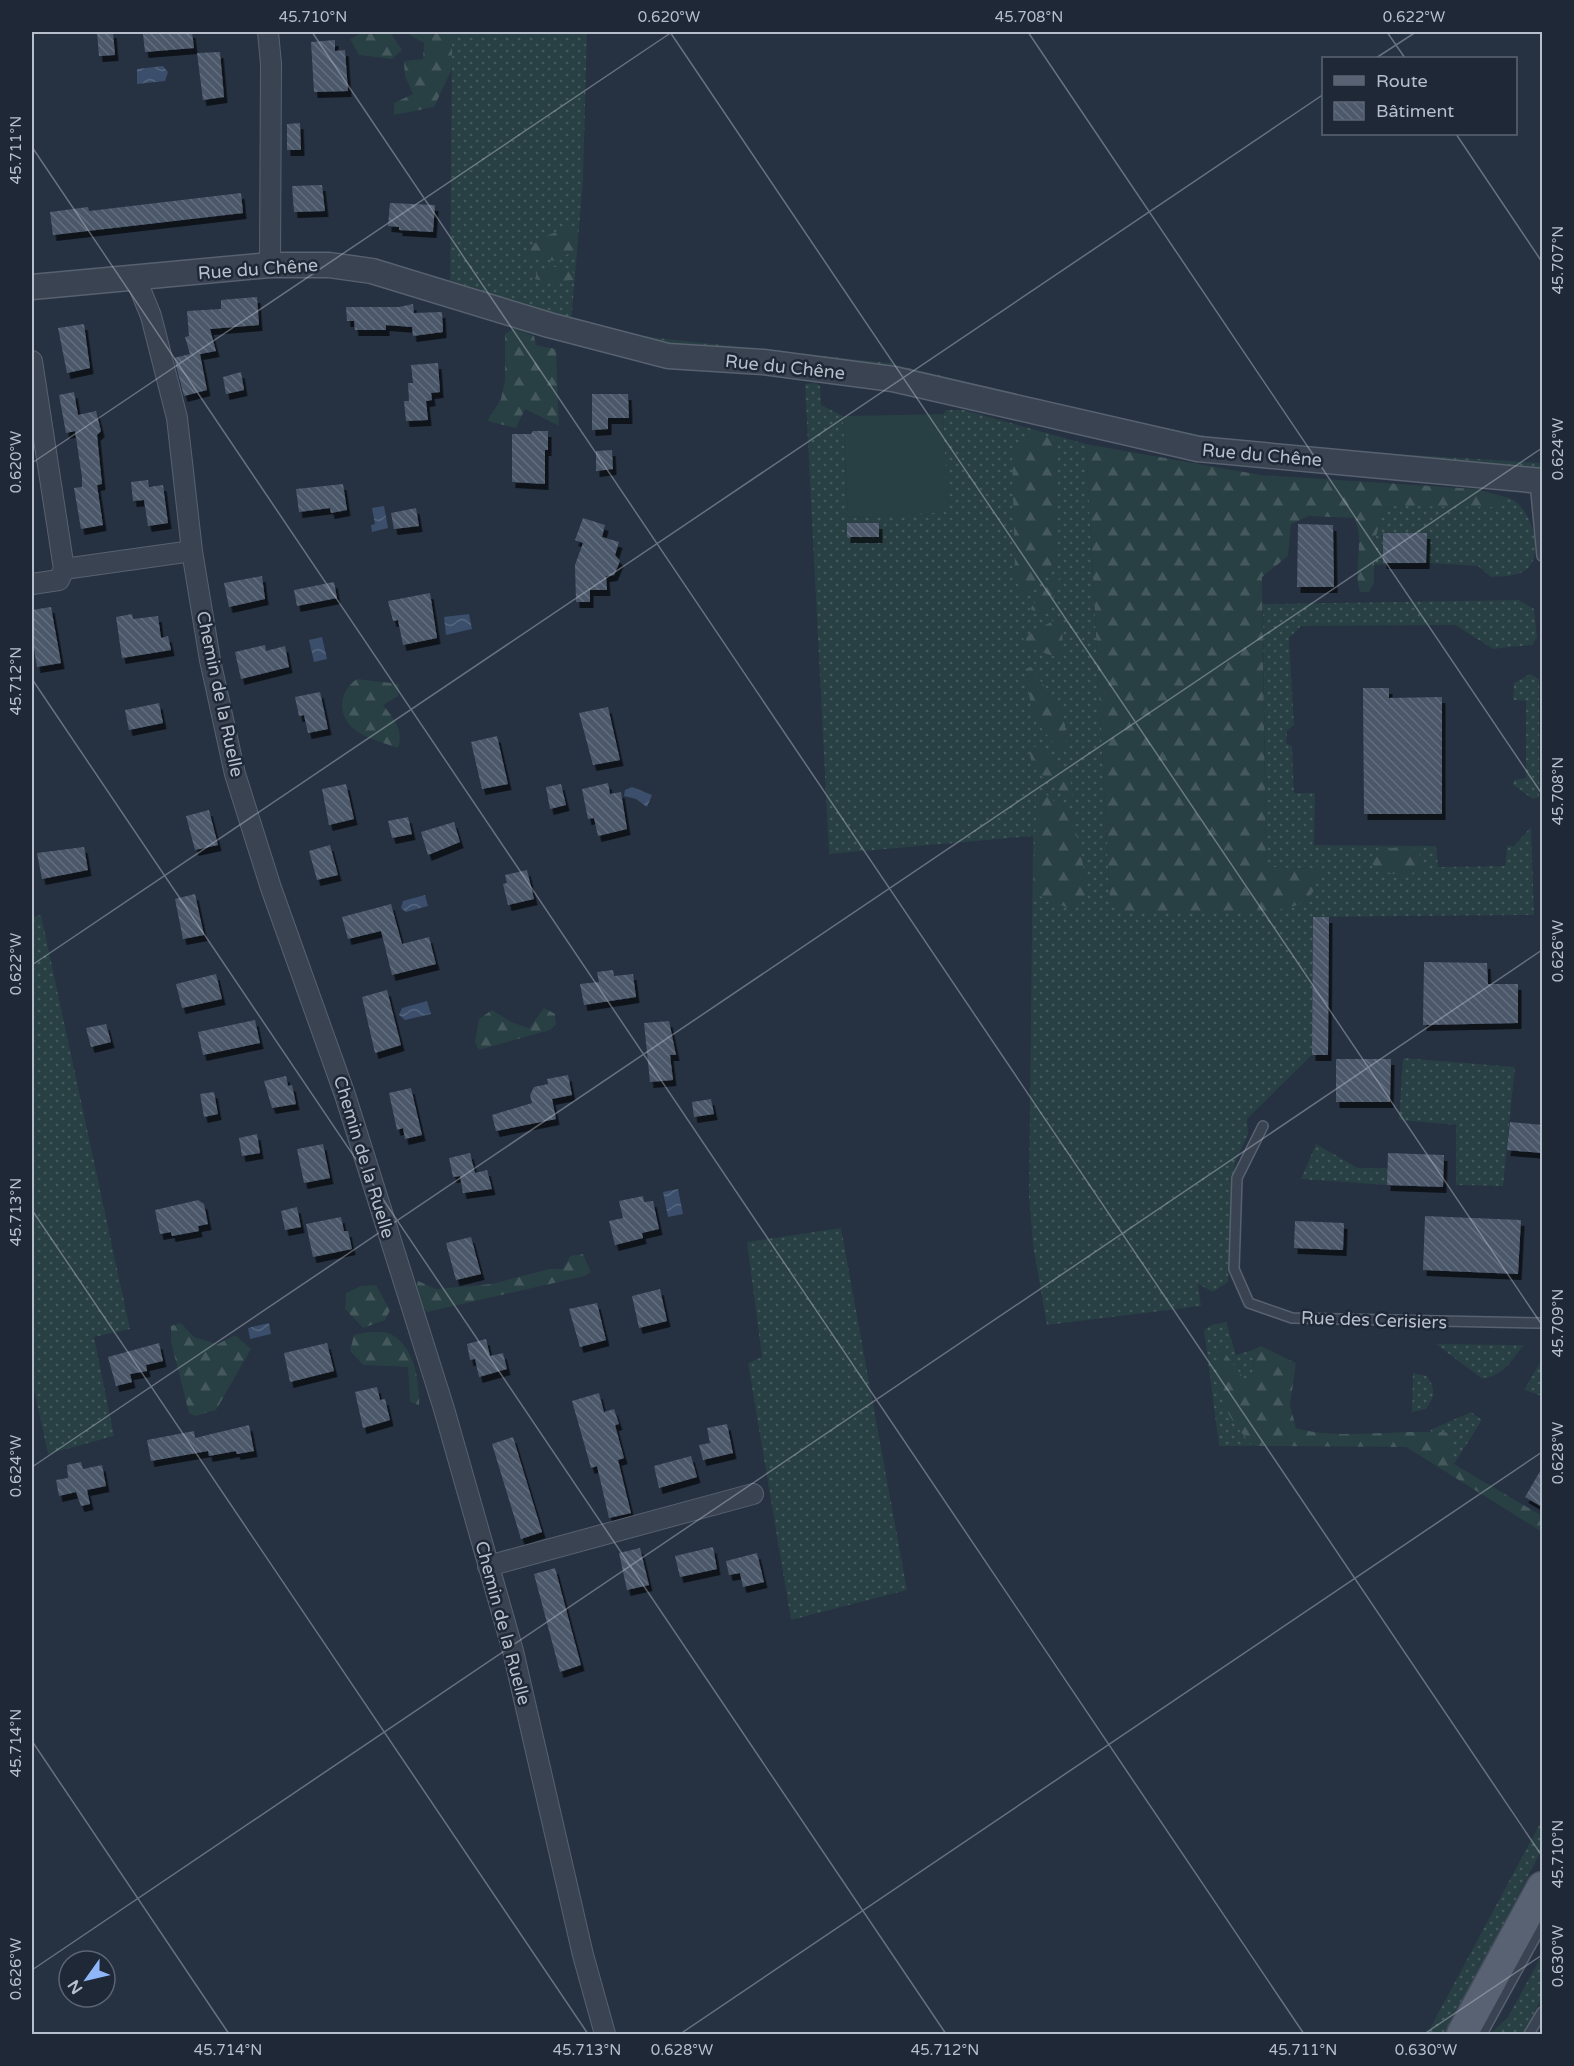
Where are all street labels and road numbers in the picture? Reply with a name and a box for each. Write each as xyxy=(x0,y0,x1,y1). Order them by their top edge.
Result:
street label: Rue du Chêne xyxy=(197,254,319,284)
street label: Rue du Chêne xyxy=(724,350,846,384)
street label: Rue du Chêne xyxy=(1201,439,1323,471)
street label: Chemin de la Ruelle xyxy=(192,609,248,779)
street label: Chemin de la Ruelle xyxy=(329,1073,399,1241)
street label: Rue des Cerisiers xyxy=(1301,1306,1447,1334)
street label: Chemin de la Ruelle xyxy=(471,1539,535,1707)

